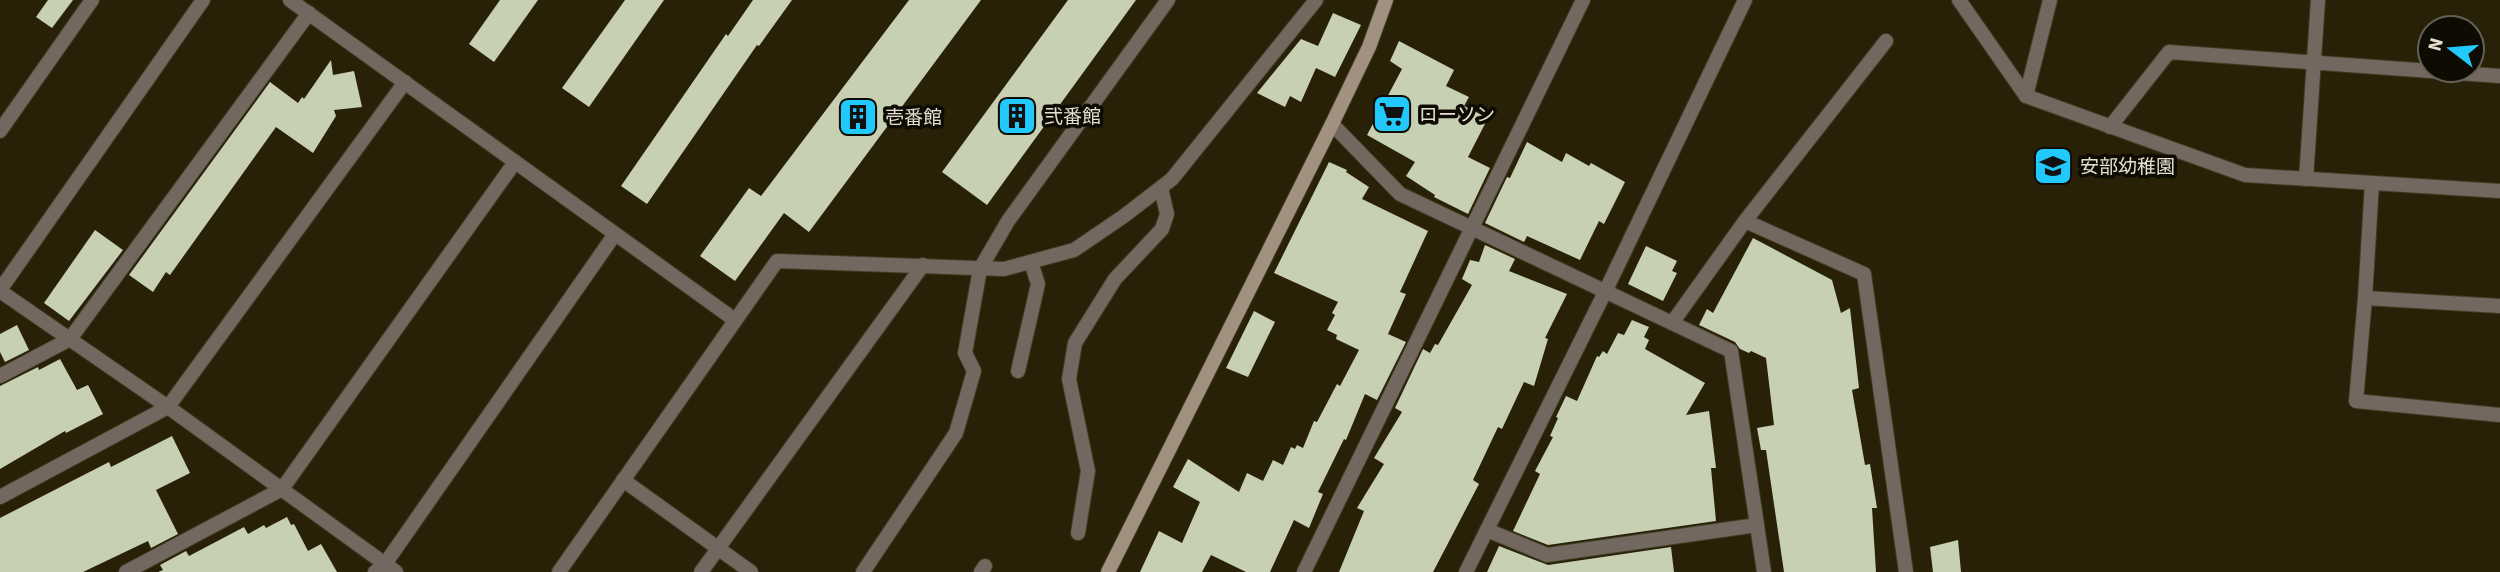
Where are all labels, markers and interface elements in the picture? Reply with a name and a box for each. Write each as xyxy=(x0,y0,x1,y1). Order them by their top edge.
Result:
north arrow xyxy=(2416,14,2486,84)
text: N xyxy=(2421,35,2451,55)
supermarket icon: ローソン xyxy=(1371,93,1413,135)
building icon: 弐番館 xyxy=(996,95,1038,137)
building icon: 壱番館 xyxy=(837,96,879,138)
place label: ローソン xyxy=(1419,102,1495,129)
place label: 弐番館 xyxy=(1044,104,1101,131)
place label: 壱番館 xyxy=(885,105,942,132)
school or university icon: 安部幼稚園 xyxy=(2032,145,2074,187)
place label: 安部幼稚園 xyxy=(2080,154,2175,181)

